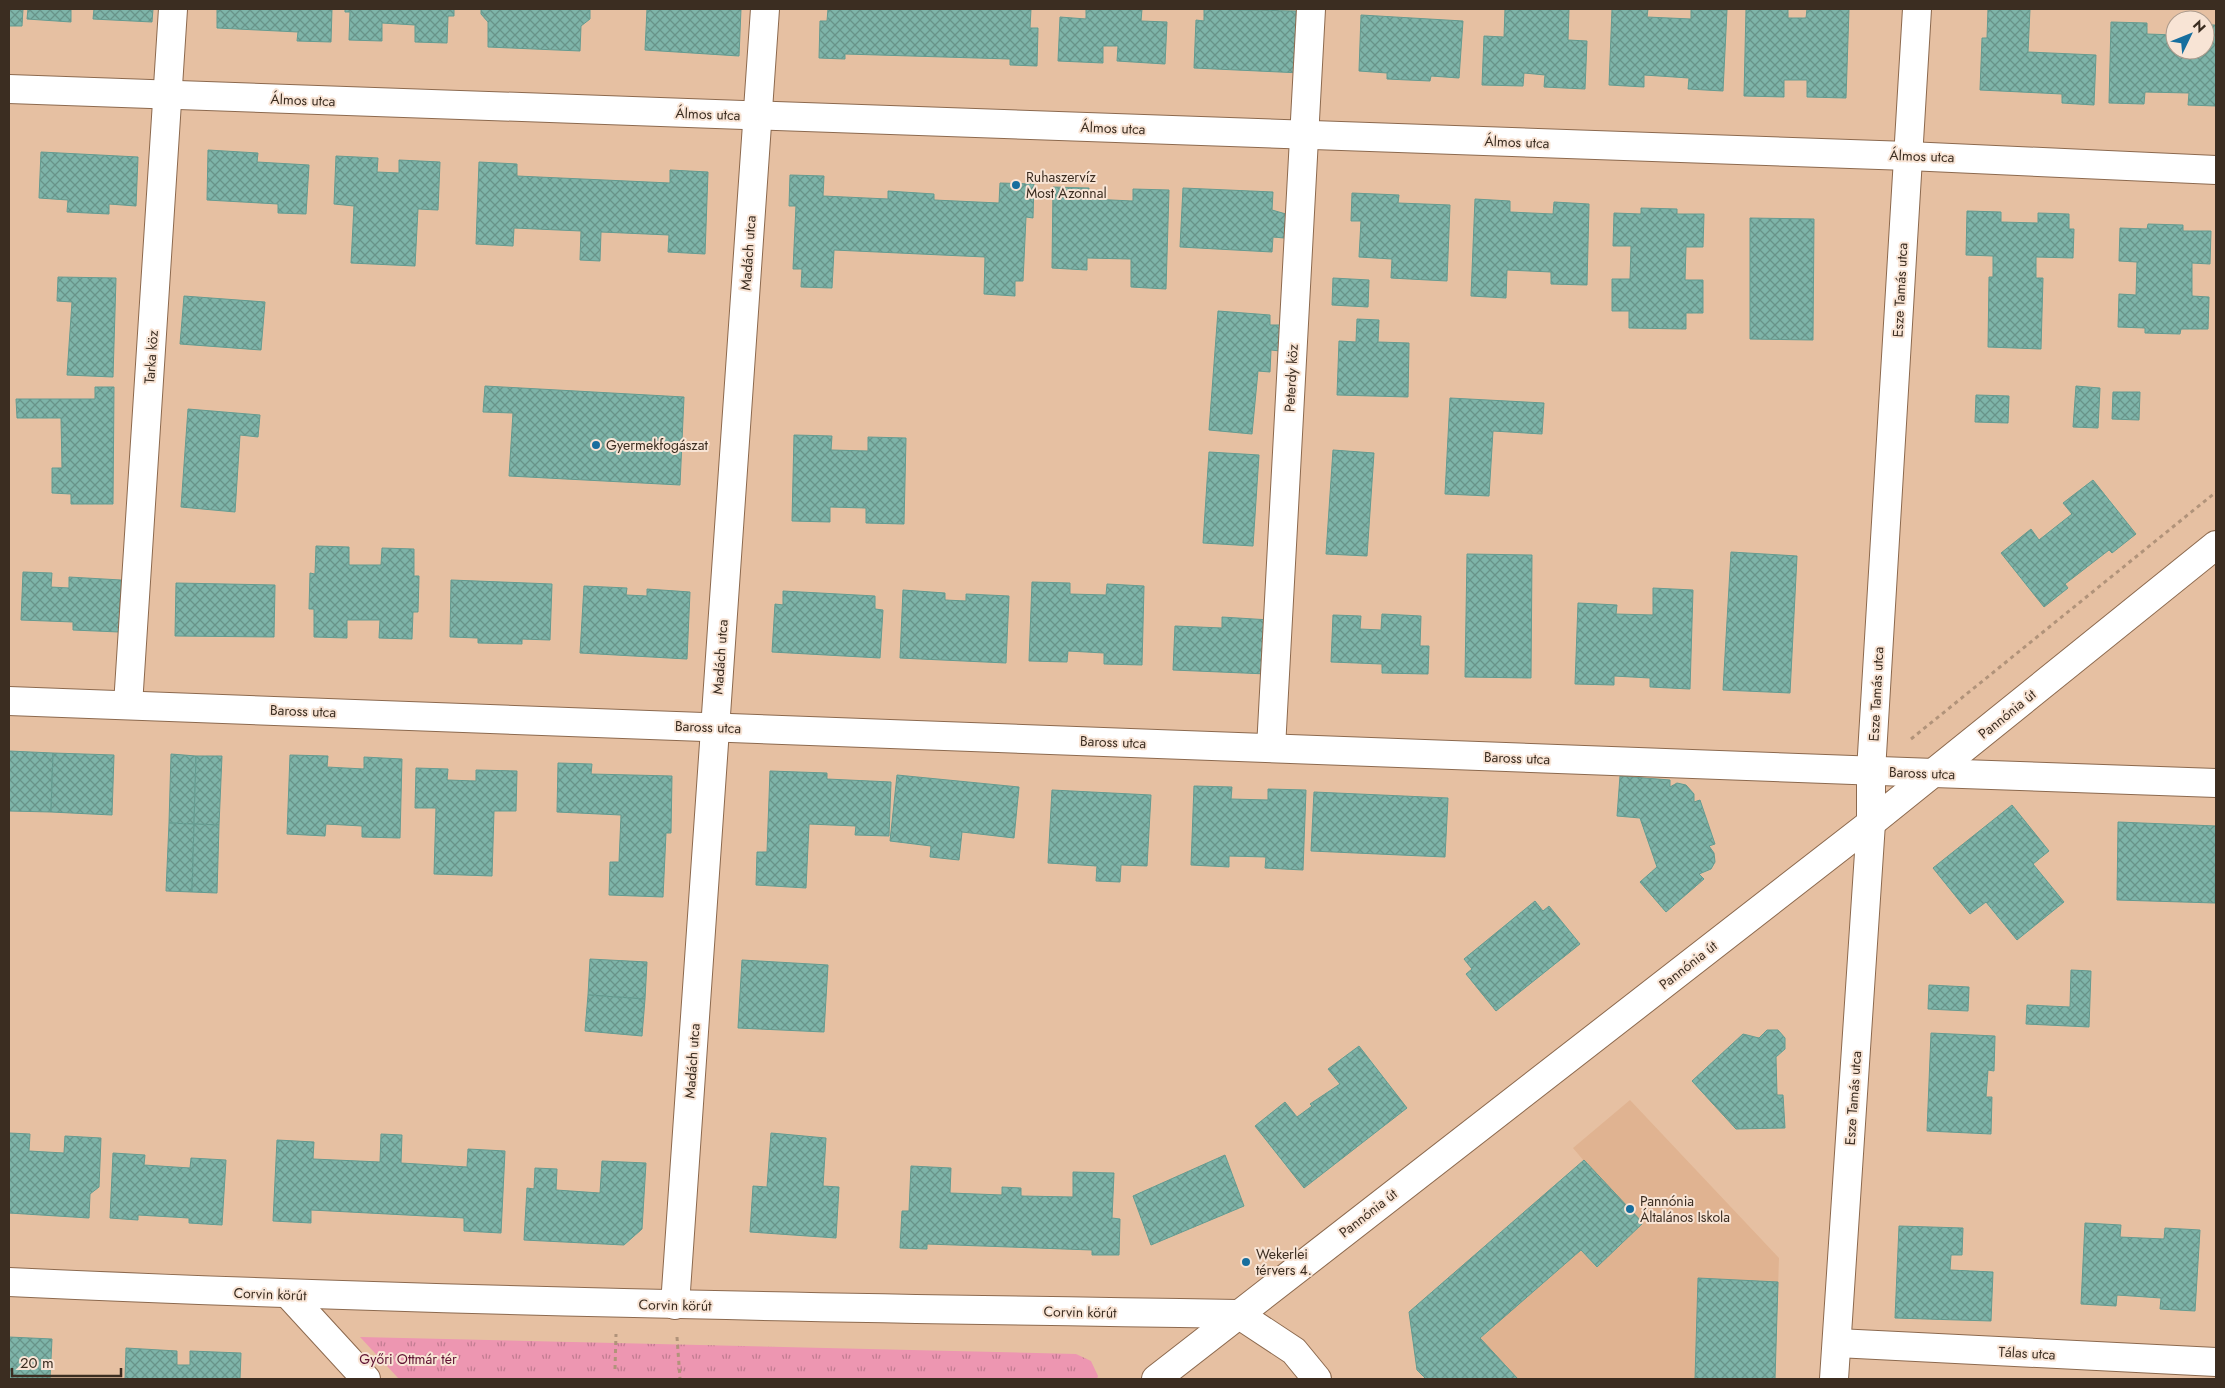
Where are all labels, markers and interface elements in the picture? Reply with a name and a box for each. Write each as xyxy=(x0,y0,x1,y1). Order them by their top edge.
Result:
north arrow xyxy=(2165,10,2215,60)
text: N xyxy=(2188,15,2211,37)
street label: Álmos utca xyxy=(270,89,336,111)
street label: Álmos utca xyxy=(675,103,741,125)
street label: Álmos utca xyxy=(1080,117,1146,139)
street label: Álmos utca xyxy=(1484,131,1550,153)
street label: Álmos utca xyxy=(1889,145,1955,167)
place label: Ruhaszervíz Most Azonnal xyxy=(1026,167,1107,203)
marker: Ruhaszervíz Most Azonnal xyxy=(1010,179,1022,191)
street label: Madách utca xyxy=(735,215,761,291)
street label: Esze Tamás utca xyxy=(1888,242,1912,338)
street label: Tarka köz xyxy=(139,329,163,384)
street label: Peterdy köz xyxy=(1279,343,1303,412)
place label: Gyermekfogászat xyxy=(606,435,709,455)
marker: Gyermekfogászat xyxy=(590,439,602,451)
street label: Madách utca xyxy=(707,619,733,695)
street label: Esze Tamás utca xyxy=(1864,646,1888,742)
street label: Pannónia út xyxy=(1974,684,2041,743)
street label: Baross utca xyxy=(269,700,337,722)
street label: Baross utca xyxy=(674,716,742,738)
street label: Baross utca xyxy=(1079,731,1147,753)
street label: Baross utca xyxy=(1483,747,1551,769)
street label: Baross utca xyxy=(1888,762,1956,784)
street label: Pannónia út xyxy=(1655,935,1722,994)
street label: Madách utca xyxy=(679,1023,705,1099)
street label: Esze Tamás utca xyxy=(1840,1050,1866,1146)
street label: Pannónia út xyxy=(1335,1183,1402,1242)
place label: Pannónia Általános Iskola xyxy=(1640,1191,1730,1227)
marker: Pannónia Általános Iskola xyxy=(1624,1203,1636,1215)
place label: Wekerlei térvers 4. xyxy=(1256,1244,1312,1280)
marker: Wekerlei térvers 4. xyxy=(1240,1256,1252,1268)
street label: Corvin körút xyxy=(233,1283,307,1305)
street label: Corvin körút xyxy=(638,1294,712,1316)
street label: Corvin körút xyxy=(1043,1301,1117,1323)
street label: Tálas utca xyxy=(1998,1342,2056,1364)
scale bar xyxy=(12,1346,121,1378)
park label: Győri Ottmár tér xyxy=(359,1349,457,1369)
text: 20 m xyxy=(20,1352,54,1374)

